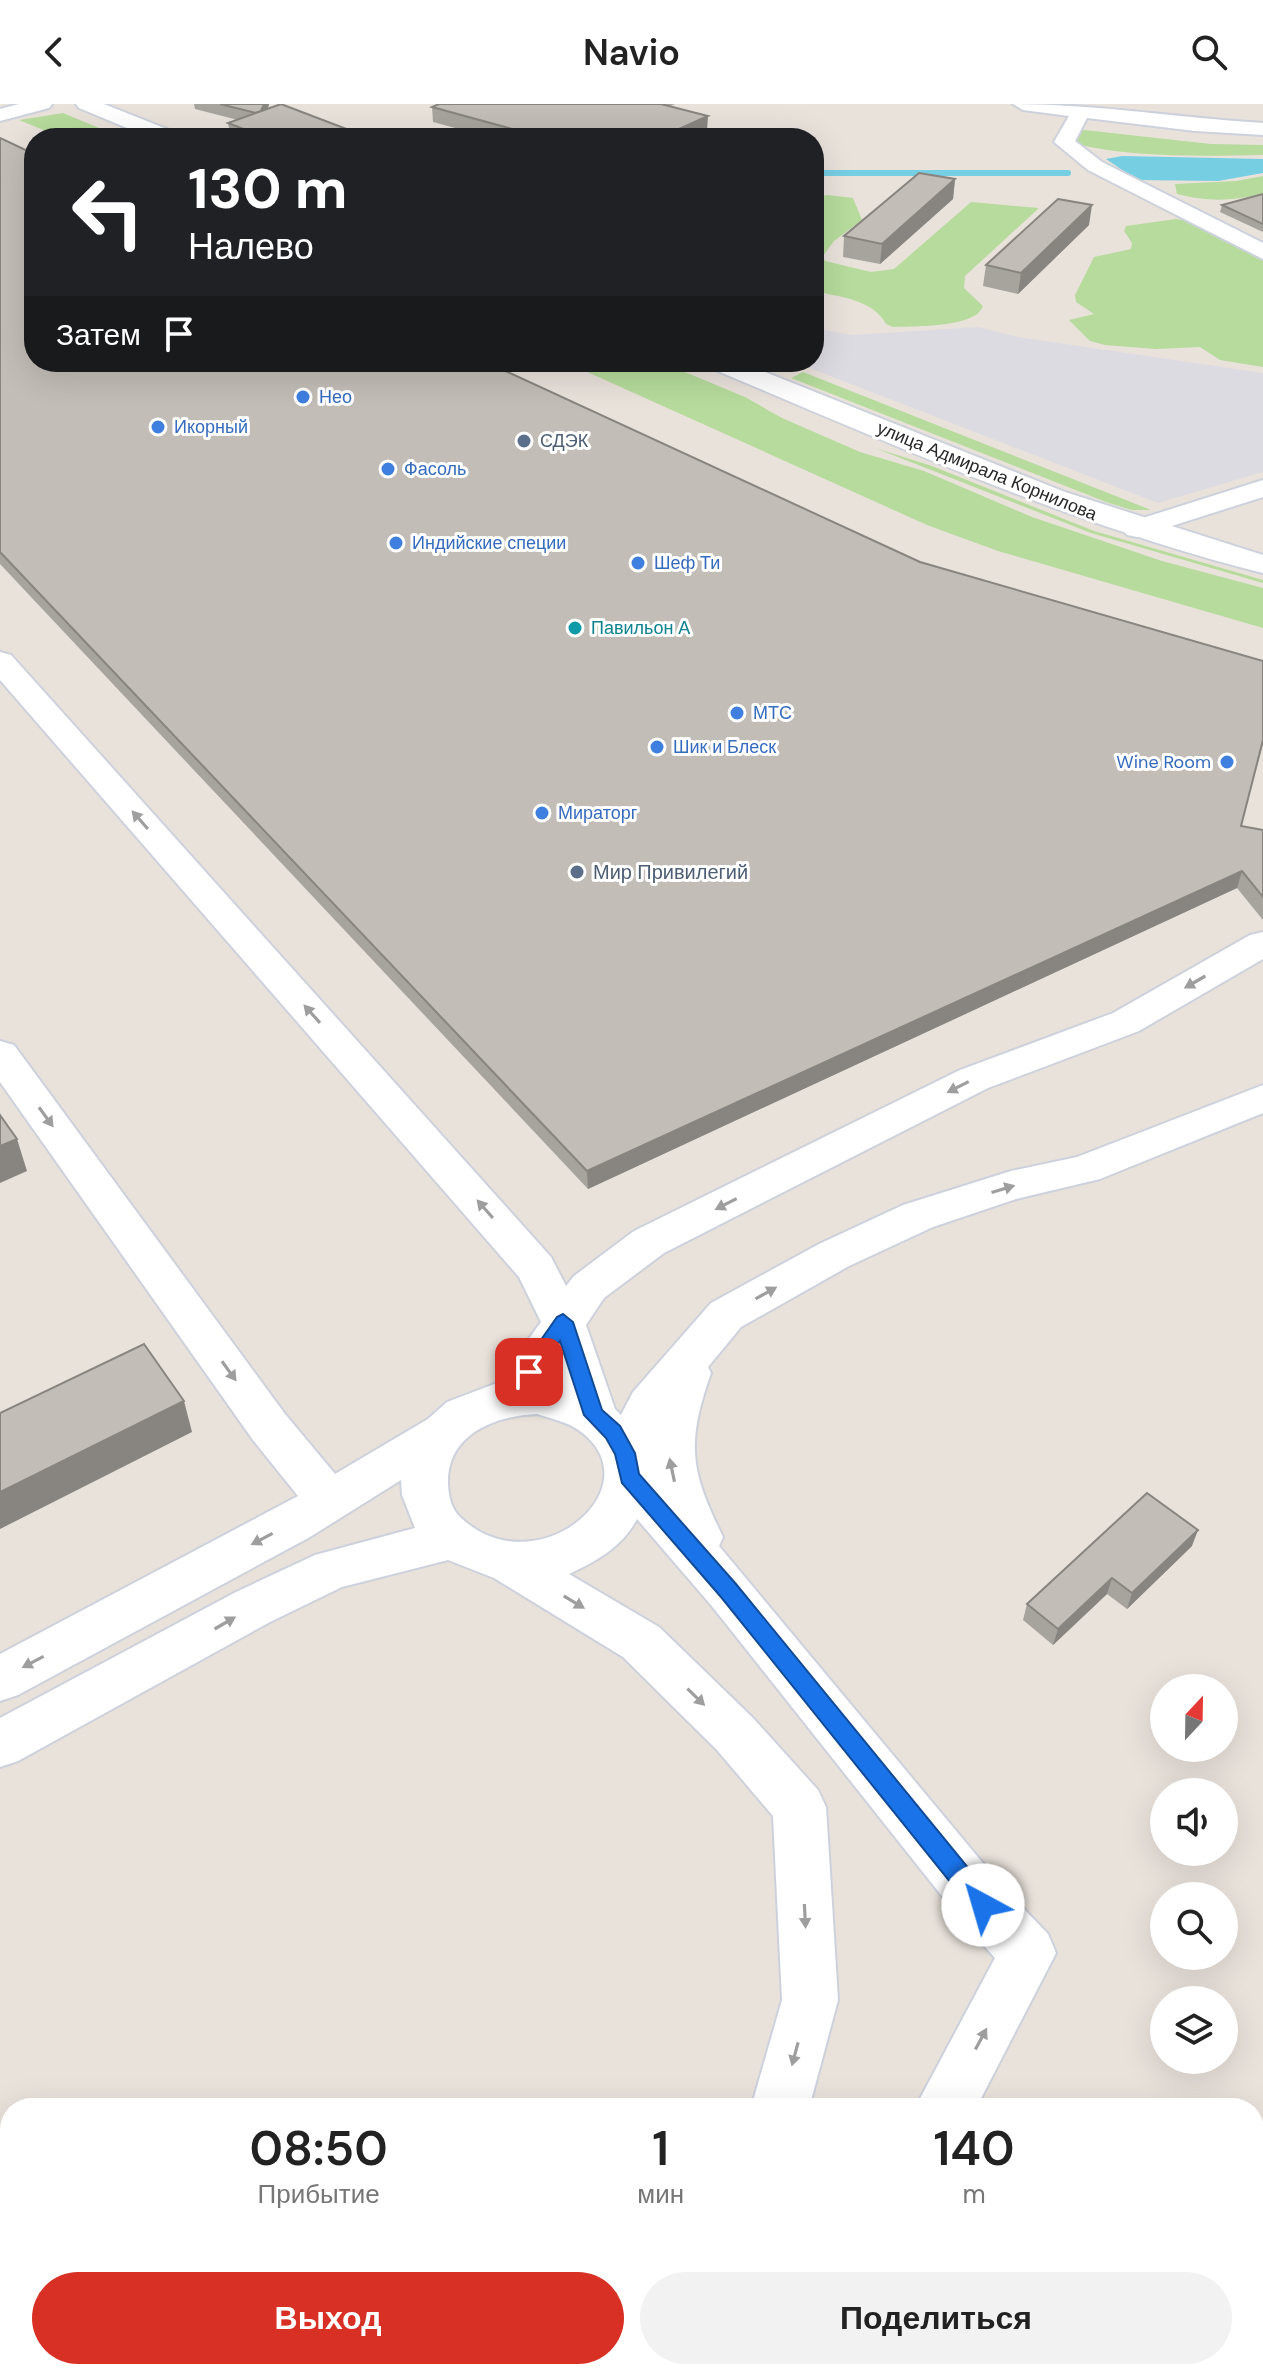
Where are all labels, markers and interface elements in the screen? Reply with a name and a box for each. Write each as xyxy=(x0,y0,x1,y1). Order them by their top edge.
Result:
text: Navio xyxy=(583,29,680,76)
icon: back xyxy=(32,30,76,74)
icon: search xyxy=(1187,30,1231,74)
text: 130 m xyxy=(188,152,347,225)
icon: left xyxy=(56,160,160,264)
text: Налево xyxy=(188,223,314,270)
icon: arrive xyxy=(157,312,201,356)
text: Затем xyxy=(56,315,141,354)
place label: Нео xyxy=(319,385,352,409)
marker: Нео xyxy=(294,388,312,406)
place label: Икорный xyxy=(174,415,248,439)
street label: улица Адмирала Корнилова xyxy=(874,416,1101,527)
marker: Икорный xyxy=(149,418,167,436)
place label: СДЭК xyxy=(540,429,589,453)
marker: СДЭК xyxy=(515,432,533,450)
place label: Фасоль xyxy=(404,457,466,481)
marker: Фасоль xyxy=(379,460,397,478)
place label: Индийские специи xyxy=(412,531,566,555)
marker: Индийские специи xyxy=(387,534,405,552)
place label: Шеф Ти xyxy=(654,551,720,575)
marker: Шеф Ти xyxy=(629,554,647,572)
place label: Павильон А xyxy=(591,616,690,640)
marker: Павильон А xyxy=(566,619,584,637)
place label: МТС xyxy=(753,701,792,725)
marker: МТС xyxy=(728,704,746,722)
place label: Шик и Блеск xyxy=(673,735,776,759)
marker: Шик и Блеск xyxy=(648,738,666,756)
place label: Wine Room xyxy=(1116,750,1211,774)
marker: Wine Room xyxy=(1218,753,1236,771)
place label: Мираторг xyxy=(558,801,638,825)
marker: Мираторг xyxy=(533,804,551,822)
one-way arrow xyxy=(132,810,149,830)
place label: Мир Привилегий xyxy=(593,859,748,885)
marker: Мир Привилегий xyxy=(568,863,586,881)
one-way arrow xyxy=(1184,975,1206,989)
one-way arrow xyxy=(304,1005,322,1024)
one-way arrow xyxy=(947,1080,970,1093)
one-way arrow xyxy=(37,1107,53,1127)
one-way arrow xyxy=(991,1182,1015,1195)
one-way arrow xyxy=(714,1197,737,1210)
one-way arrow xyxy=(476,1199,494,1218)
one-way arrow xyxy=(755,1286,777,1300)
pin xyxy=(495,1338,563,1406)
icon: arrive xyxy=(507,1350,551,1394)
one-way arrow xyxy=(220,1361,236,1382)
one-way arrow xyxy=(666,1457,678,1482)
one-way arrow xyxy=(251,1532,273,1546)
one-way arrow xyxy=(563,1595,585,1609)
one-way arrow xyxy=(214,1616,237,1629)
one-way arrow xyxy=(21,1655,44,1668)
north arrow xyxy=(1150,1674,1238,1762)
map controls xyxy=(1150,1674,1238,2074)
one-way arrow xyxy=(686,1687,705,1705)
button: sound xyxy=(1150,1778,1238,1866)
position arrow xyxy=(941,1863,1025,1947)
button: search xyxy=(1150,1882,1238,1970)
one-way arrow xyxy=(799,1904,812,1929)
button: layers xyxy=(1150,1986,1238,2074)
one-way arrow xyxy=(974,2028,988,2051)
one-way arrow xyxy=(788,2042,801,2066)
text: 08:50 xyxy=(250,2117,388,2180)
text: 1 xyxy=(652,2117,669,2180)
text: 140 xyxy=(934,2117,1014,2180)
text: Прибытие xyxy=(258,2177,380,2211)
text: мин xyxy=(637,2177,684,2211)
text: m xyxy=(962,2177,986,2211)
button: Выход xyxy=(32,2272,624,2364)
button: Поделиться xyxy=(640,2272,1232,2364)

